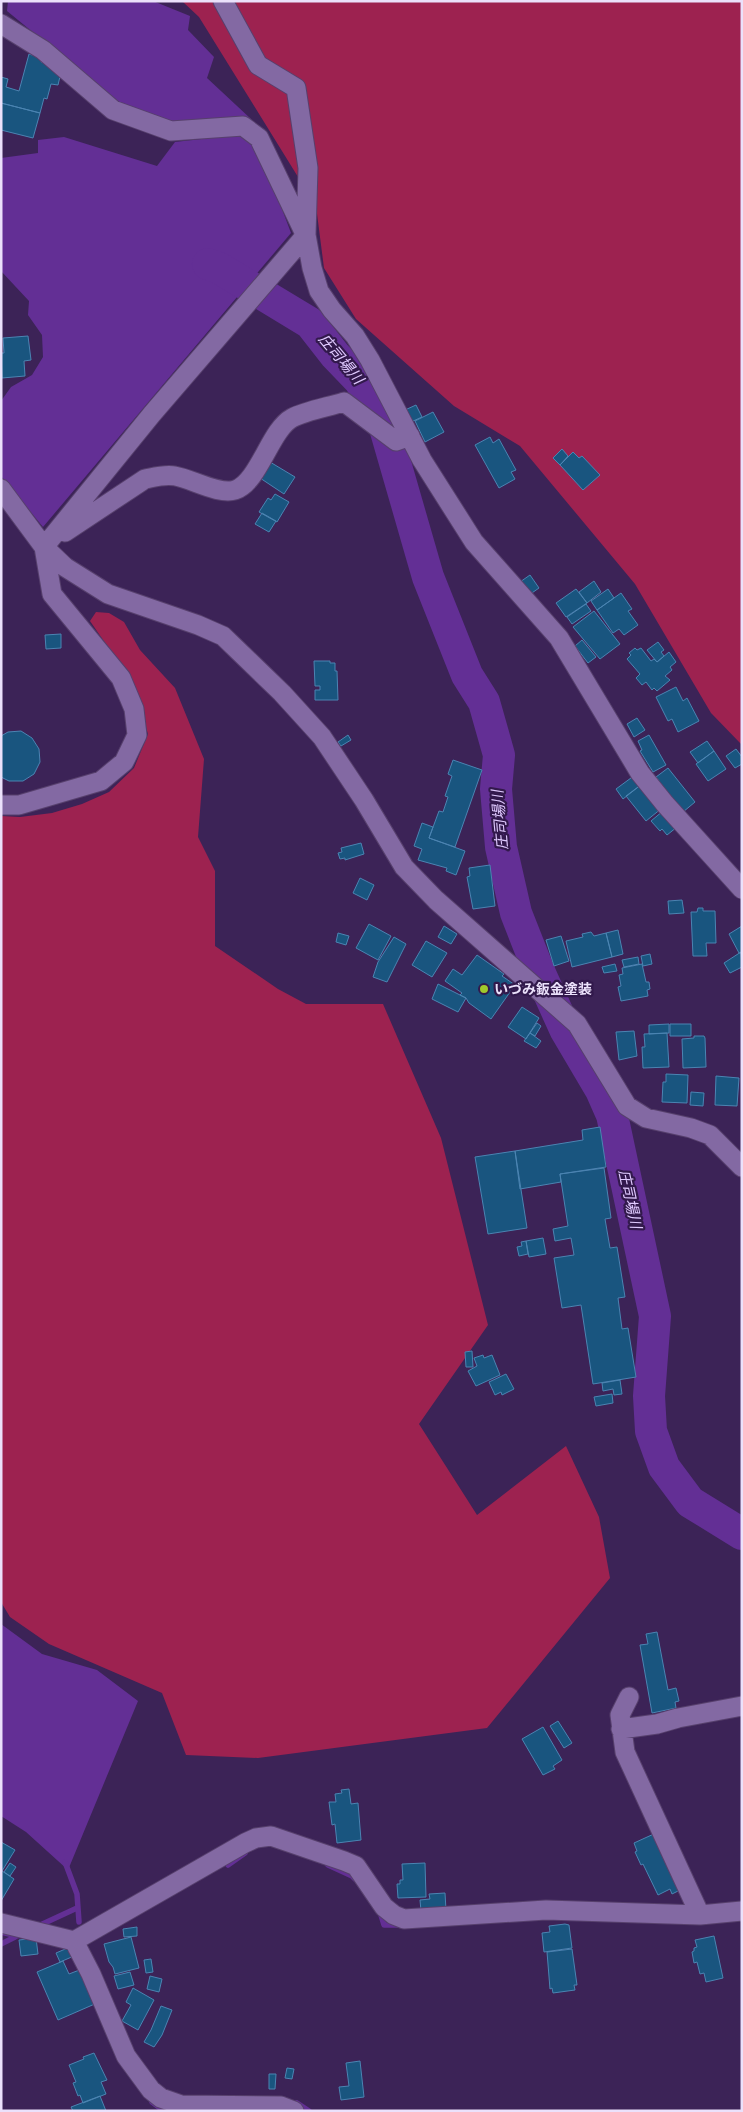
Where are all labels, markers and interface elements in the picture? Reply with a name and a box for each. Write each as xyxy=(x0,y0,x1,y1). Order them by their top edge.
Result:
water label: 庄司場川 xyxy=(315,329,370,389)
water label: 庄司場川 xyxy=(486,787,512,851)
place label: いづみ鈑金塗装 xyxy=(494,979,592,998)
marker: いづみ鈑金塗装 xyxy=(478,983,490,995)
water label: 庄司場川 xyxy=(615,1167,647,1232)

